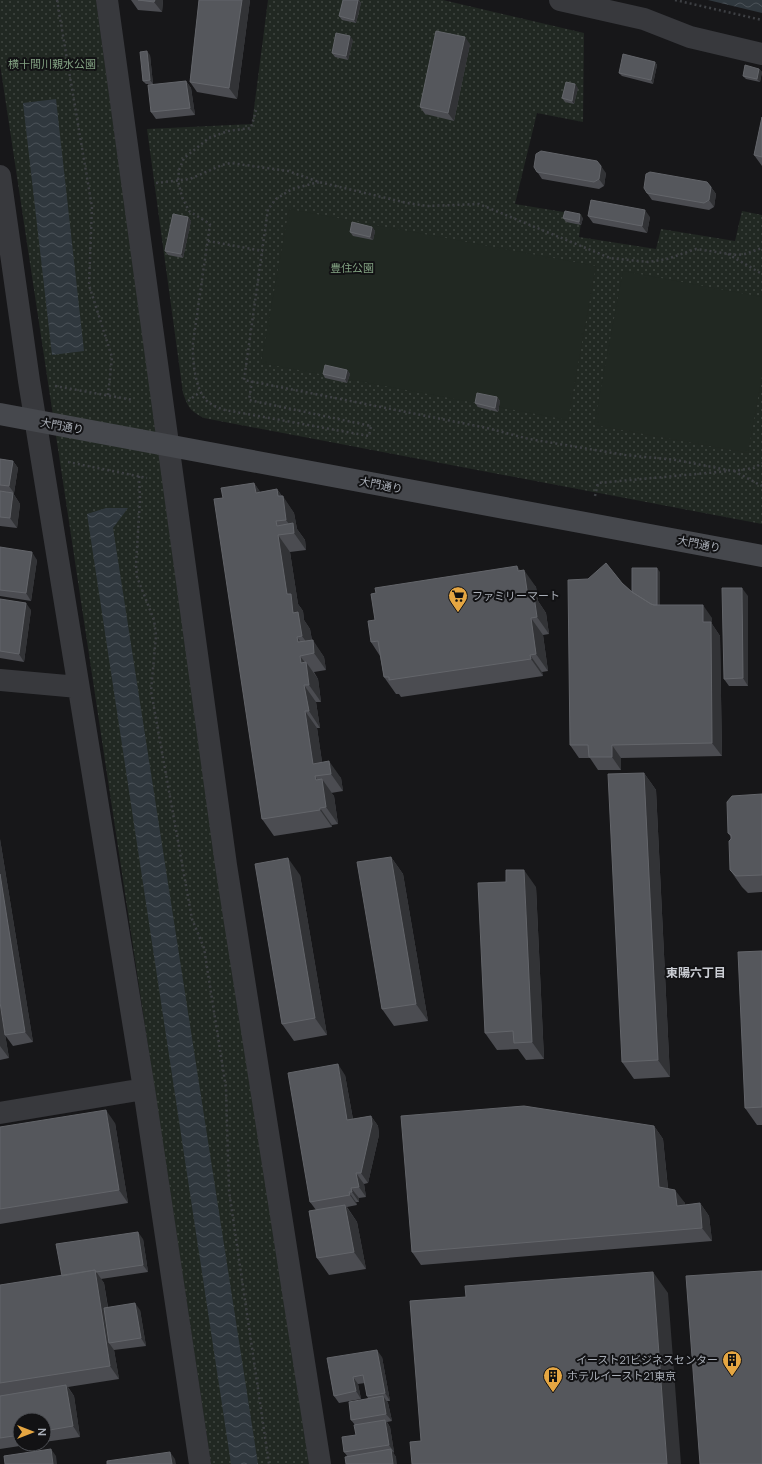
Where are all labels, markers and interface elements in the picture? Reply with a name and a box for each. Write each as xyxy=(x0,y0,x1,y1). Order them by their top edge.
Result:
park label: 横十間川親水公園 xyxy=(8,56,96,71)
park label: 豊住公園 xyxy=(330,260,374,275)
street label: 大門通り xyxy=(39,414,85,437)
street label: 大門通り xyxy=(358,473,404,496)
street label: 大門通り xyxy=(676,532,722,555)
supermarket icon: ファミリーマート xyxy=(447,585,469,613)
place label: ファミリーマート xyxy=(472,588,560,603)
district label: 東陽六丁目 xyxy=(666,964,726,981)
building icon: イースト21ビジネスセンター xyxy=(721,1349,743,1377)
place label: イースト21ビジネスセンター xyxy=(576,1352,718,1367)
building icon: ホテルイースト21東京 xyxy=(542,1365,564,1393)
place label: ホテルイースト21東京 xyxy=(567,1368,676,1383)
north arrow xyxy=(12,1412,52,1452)
text: N xyxy=(35,1428,50,1436)

